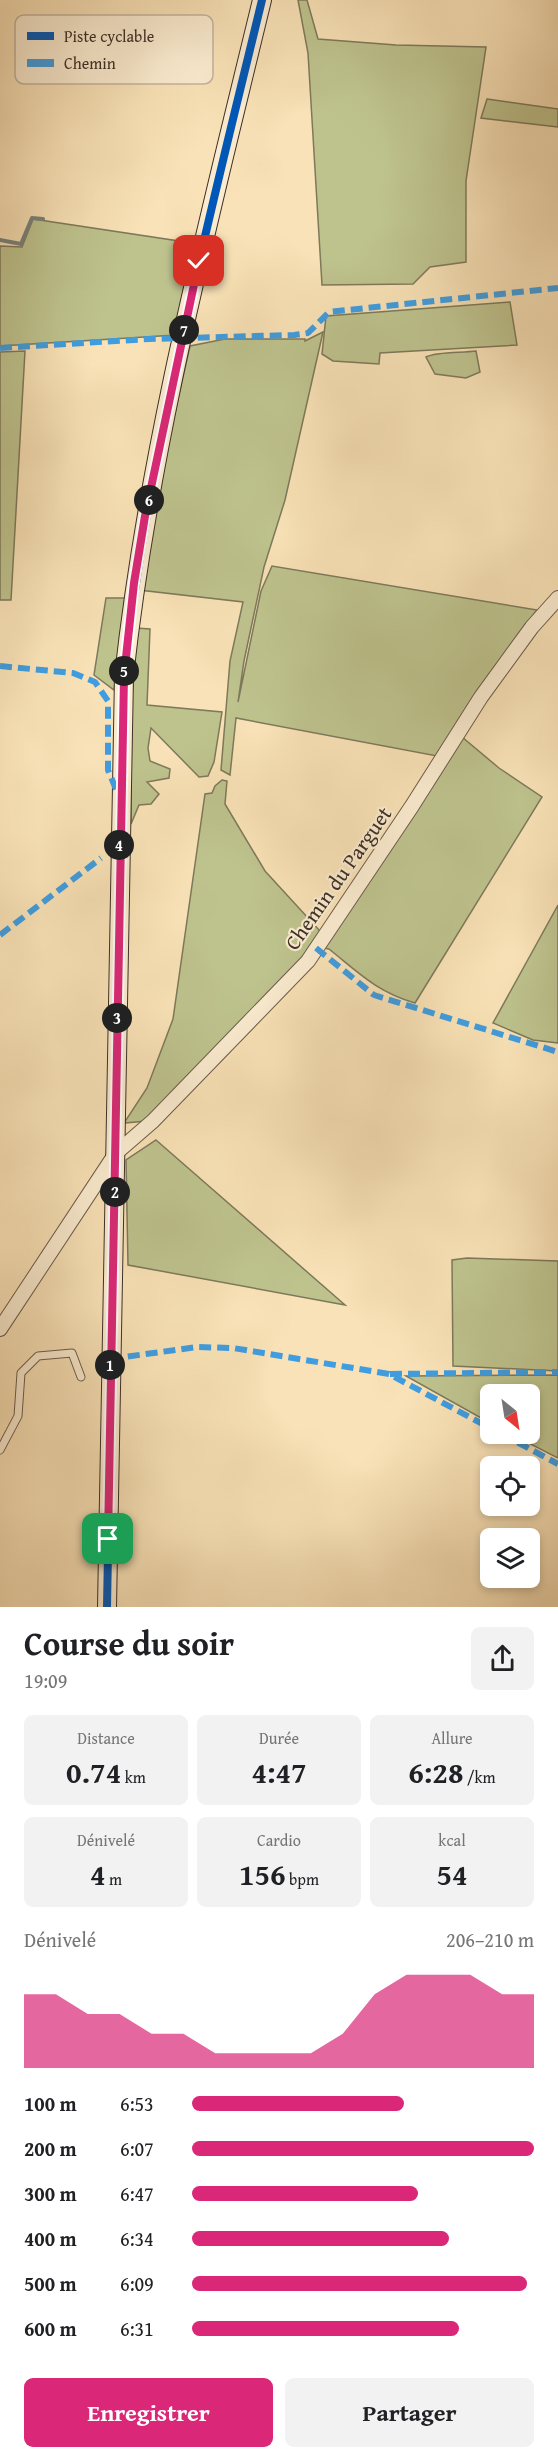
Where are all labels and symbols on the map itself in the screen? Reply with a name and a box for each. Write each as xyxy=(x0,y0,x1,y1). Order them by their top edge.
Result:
legend xyxy=(15,15,213,84)
text: Piste cyclable xyxy=(64,24,154,48)
text: Chemin xyxy=(64,51,116,75)
pin xyxy=(173,235,224,286)
pin: 7 xyxy=(169,315,199,345)
pin: 6 xyxy=(134,485,164,515)
pin: 5 xyxy=(109,656,139,686)
street label: Chemin du Parguet xyxy=(277,800,399,956)
pin: 4 xyxy=(104,830,134,860)
pin: 3 xyxy=(102,1003,132,1033)
pin: 2 xyxy=(100,1177,130,1207)
pin: 1 xyxy=(95,1350,125,1380)
north arrow xyxy=(480,1384,540,1444)
pin xyxy=(82,1513,133,1564)

